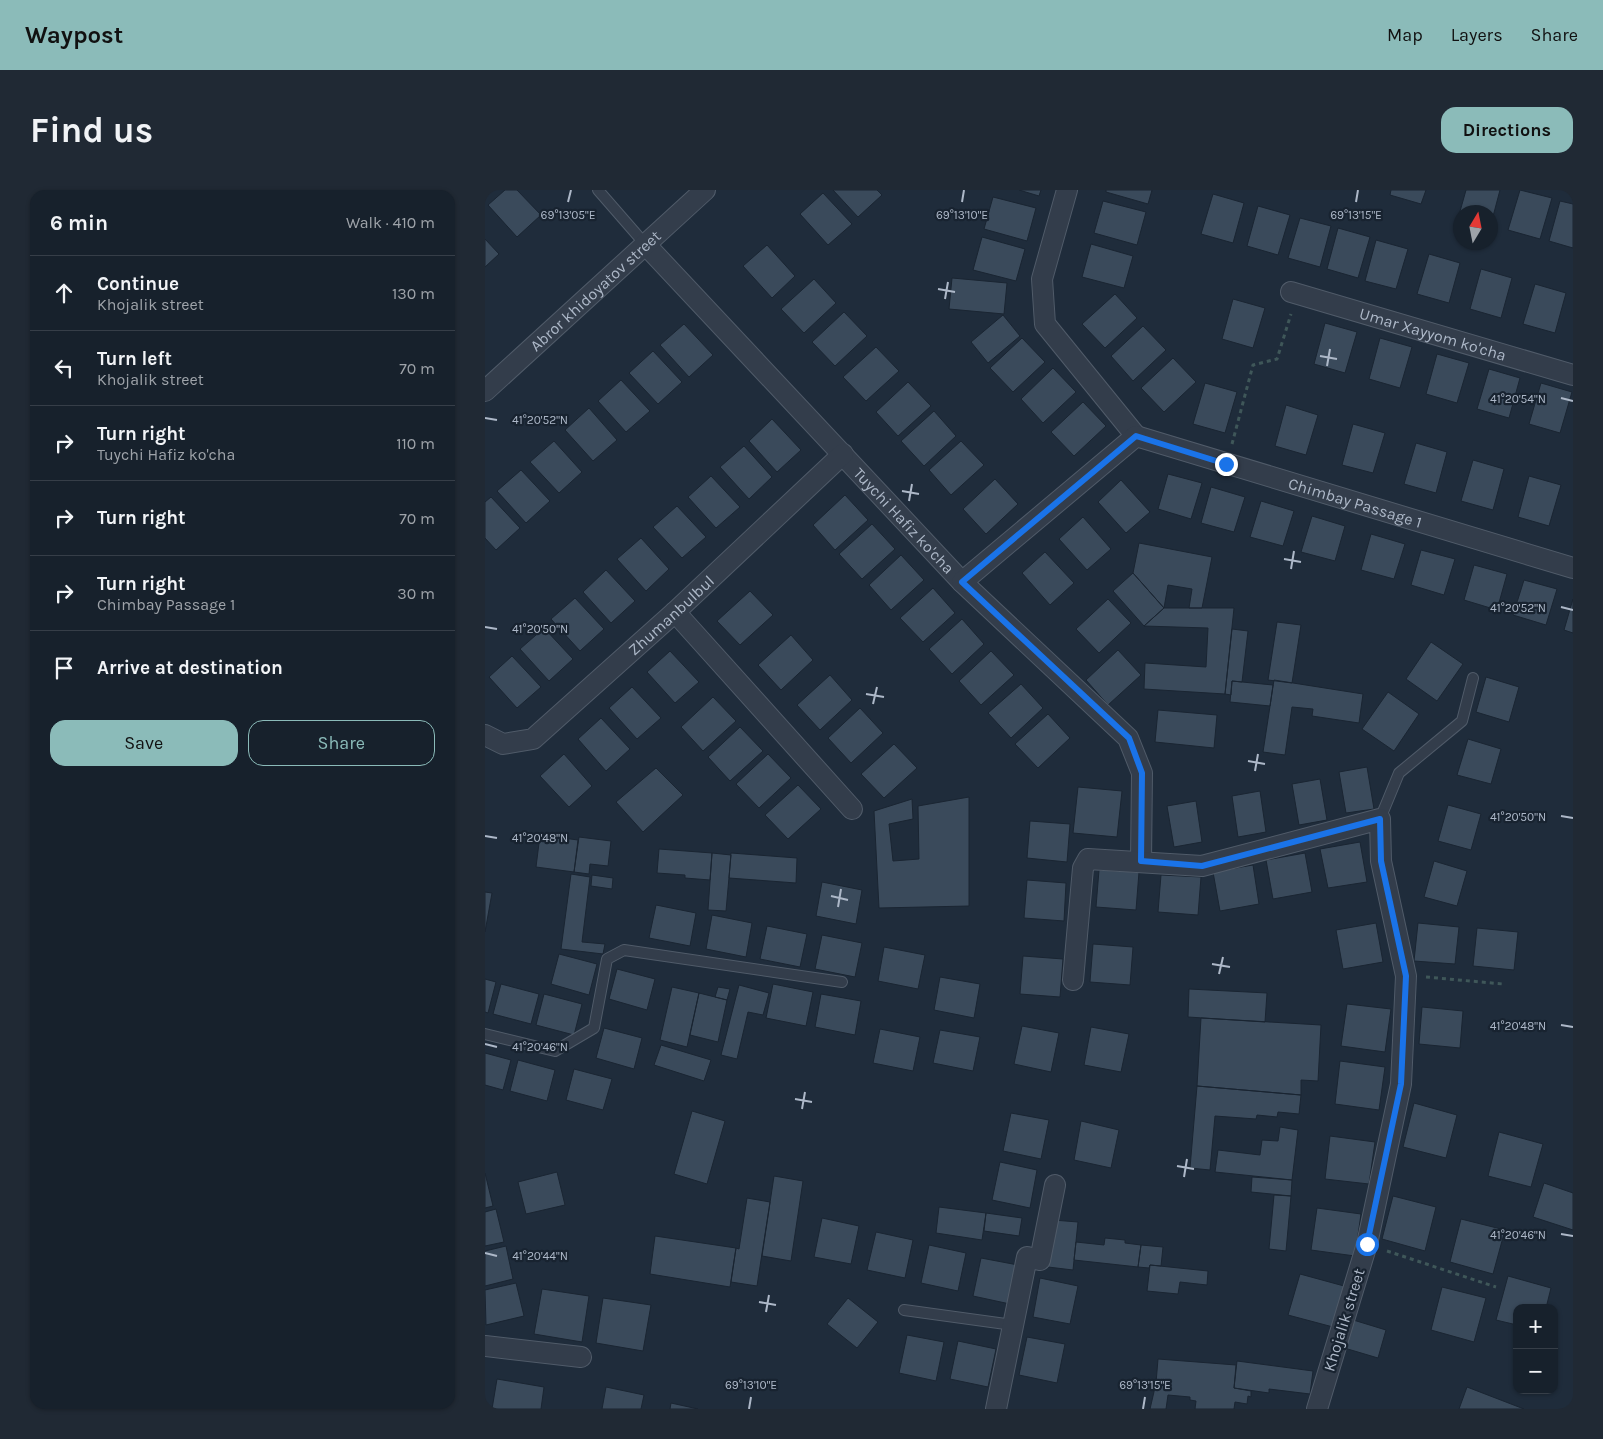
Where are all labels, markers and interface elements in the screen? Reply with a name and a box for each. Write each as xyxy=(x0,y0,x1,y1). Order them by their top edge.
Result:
text: Waypost xyxy=(25,21,123,49)
text: Map xyxy=(1387,24,1423,46)
text: Layers xyxy=(1451,24,1503,46)
text: Share xyxy=(1531,24,1578,46)
button: Directions xyxy=(1441,107,1573,153)
text: Find us xyxy=(30,110,153,151)
north arrow xyxy=(1453,205,1498,250)
text: 69°13'05"E xyxy=(541,208,595,222)
text: 69°13'10"E xyxy=(936,208,988,222)
text: 69°13'15"E xyxy=(1330,208,1382,222)
text: 6 min xyxy=(50,211,108,235)
text: Walk · 410 m xyxy=(346,213,435,232)
street label: Abror khidoyatov street xyxy=(526,226,664,355)
text: Continue xyxy=(97,273,179,295)
icon: ahead xyxy=(50,279,78,307)
text: 130 m xyxy=(392,284,435,303)
text: Khojalik street xyxy=(97,295,204,314)
street label: Umar Xayyom ko'cha xyxy=(1357,303,1509,364)
text: Turn left xyxy=(97,348,172,370)
icon: left xyxy=(50,354,78,382)
text: 70 m xyxy=(399,359,435,378)
text: Khojalik street xyxy=(97,370,204,389)
text: 41°20'54"N xyxy=(1490,392,1546,406)
text: 41°20'52"N xyxy=(512,413,568,427)
text: Turn right xyxy=(97,423,186,445)
icon: right xyxy=(50,429,78,457)
text: 110 m xyxy=(396,434,435,453)
text: Tuychi Hafiz ko'cha xyxy=(97,445,235,464)
route end xyxy=(1215,453,1238,476)
street label: Tuychi Hafiz ko'cha xyxy=(850,463,959,577)
street label: Chimbay Passage 1 xyxy=(1286,473,1424,531)
icon: right xyxy=(50,504,78,532)
text: Turn right xyxy=(97,507,186,529)
text: 70 m xyxy=(399,509,435,528)
street label: Zhumanbulbul xyxy=(624,571,718,659)
text: Turn right xyxy=(97,573,186,595)
icon: right xyxy=(50,579,78,607)
text: 30 m xyxy=(397,584,435,603)
text: Chimbay Passage 1 xyxy=(97,595,235,614)
text: 41°20'52"N xyxy=(1490,601,1546,615)
text: 41°20'50"N xyxy=(512,622,568,636)
icon: arrive xyxy=(50,654,78,682)
text: Arrive at destination xyxy=(97,657,283,679)
button: Save xyxy=(50,720,238,766)
button: Share xyxy=(248,720,435,766)
text: 41°20'50"N xyxy=(1490,810,1546,824)
text: 41°20'48"N xyxy=(512,831,568,845)
text: 41°20'48"N xyxy=(1490,1019,1546,1033)
text: 41°20'46"N xyxy=(512,1040,568,1054)
text: 41°20'46"N xyxy=(1490,1228,1546,1242)
route start xyxy=(1356,1233,1379,1256)
text: 41°20'44"N xyxy=(512,1249,568,1263)
street label: Khojalik street xyxy=(1319,1266,1369,1374)
map controls xyxy=(1513,1304,1558,1394)
button: + xyxy=(1513,1304,1558,1349)
button: − xyxy=(1513,1349,1558,1394)
text: 69°13'10"E xyxy=(725,1378,777,1392)
text: 69°13'15"E xyxy=(1119,1378,1171,1392)

